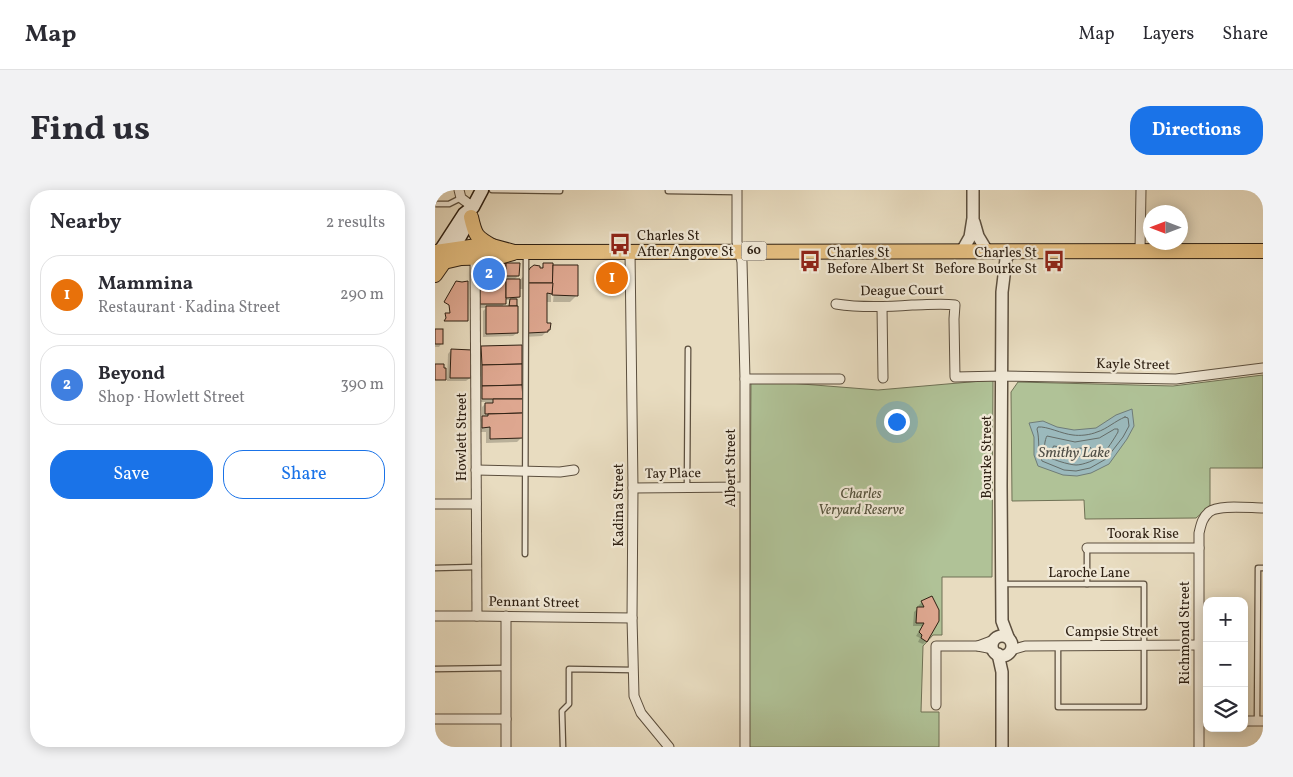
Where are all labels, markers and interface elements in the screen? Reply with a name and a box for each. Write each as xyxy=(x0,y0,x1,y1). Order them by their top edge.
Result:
text: Map xyxy=(25,18,76,52)
text: Map xyxy=(1078,22,1114,47)
text: Layers xyxy=(1142,22,1194,47)
text: Share xyxy=(1222,22,1268,47)
text: Find us xyxy=(30,106,150,154)
button: Directions xyxy=(1130,106,1263,155)
north arrow xyxy=(1143,205,1188,250)
text: Nearby xyxy=(50,208,121,237)
text: 2 results xyxy=(326,212,385,234)
place label: Charles St After Angove St xyxy=(637,227,734,262)
bus stop icon: Charles St After Angove St xyxy=(607,231,633,257)
road number: 60 xyxy=(741,241,767,260)
place label: Charles St Before Albert St xyxy=(827,244,925,279)
place label: Charles St Before Bourke St xyxy=(935,244,1037,279)
bus stop icon: Charles St Before Albert St xyxy=(797,248,823,274)
bus stop icon: Charles St Before Bourke St xyxy=(1041,248,1067,274)
pin: 2 xyxy=(473,255,505,293)
pin: 1 xyxy=(596,259,628,297)
text: Mammina xyxy=(98,271,193,297)
street label: Deague Court xyxy=(860,281,944,301)
text: 1 xyxy=(64,284,70,306)
text: 290 m xyxy=(340,284,384,306)
text: Restaurant · Kadina Street xyxy=(98,297,280,319)
street label: Kayle Street xyxy=(1096,355,1170,375)
text: Beyond xyxy=(98,361,165,387)
text: 2 xyxy=(63,374,71,396)
text: 390 m xyxy=(341,374,384,396)
text: Shop · Howlett Street xyxy=(98,387,245,409)
street label: Howlett Street xyxy=(453,393,472,481)
your location xyxy=(884,409,910,435)
street label: Bourke Street xyxy=(978,415,997,499)
street label: Albert Street xyxy=(722,429,741,507)
water label: Smithy Lake xyxy=(1038,443,1110,464)
button: Save xyxy=(50,450,213,499)
button: Share xyxy=(223,450,385,499)
street label: Kadina Street xyxy=(610,463,629,547)
street label: Tay Place xyxy=(645,464,702,484)
park label: Charles Veryard Reserve xyxy=(818,485,904,520)
street label: Toorak Rise xyxy=(1107,525,1179,544)
street label: Laroche Lane xyxy=(1048,564,1130,583)
street label: Richmond Street xyxy=(1176,581,1195,685)
street label: Pennant Street xyxy=(488,593,580,613)
map controls xyxy=(1203,597,1248,732)
button: + xyxy=(1203,597,1248,642)
street label: Campsie Street xyxy=(1066,623,1159,642)
button: − xyxy=(1203,642,1248,687)
button: layers xyxy=(1203,687,1248,732)

